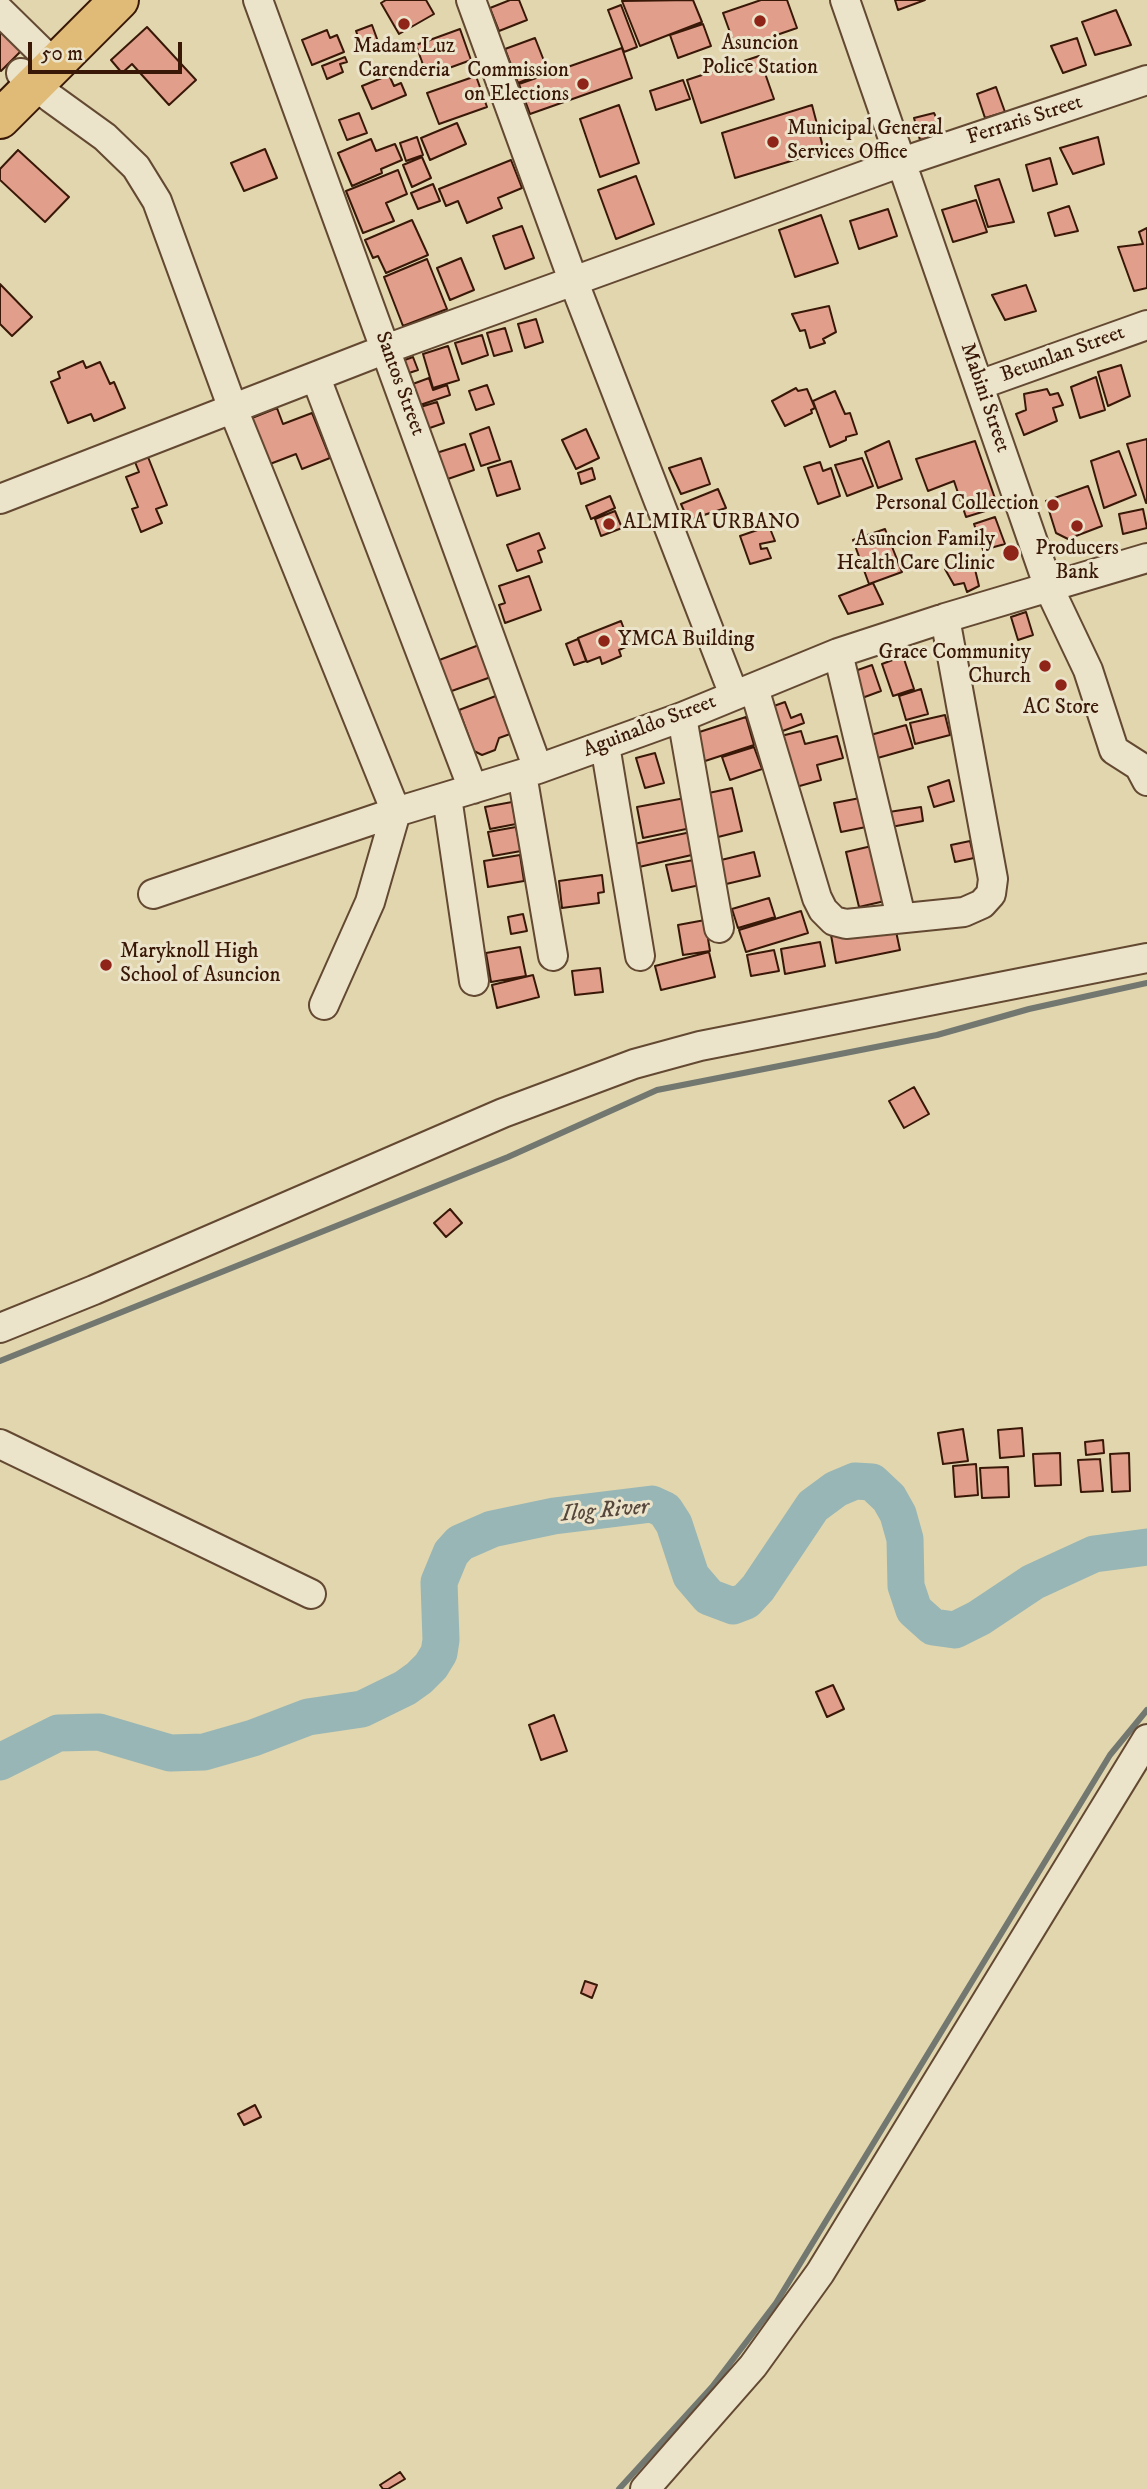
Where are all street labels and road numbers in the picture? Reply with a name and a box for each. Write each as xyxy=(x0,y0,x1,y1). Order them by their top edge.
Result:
street label: Ferraris Street xyxy=(964,90,1086,152)
street label: Betunlan Street xyxy=(998,321,1128,389)
street label: Santos Street xyxy=(369,329,429,439)
street label: Mabini Street xyxy=(954,340,1014,456)
street label: Aguinaldo Street xyxy=(580,690,720,764)

